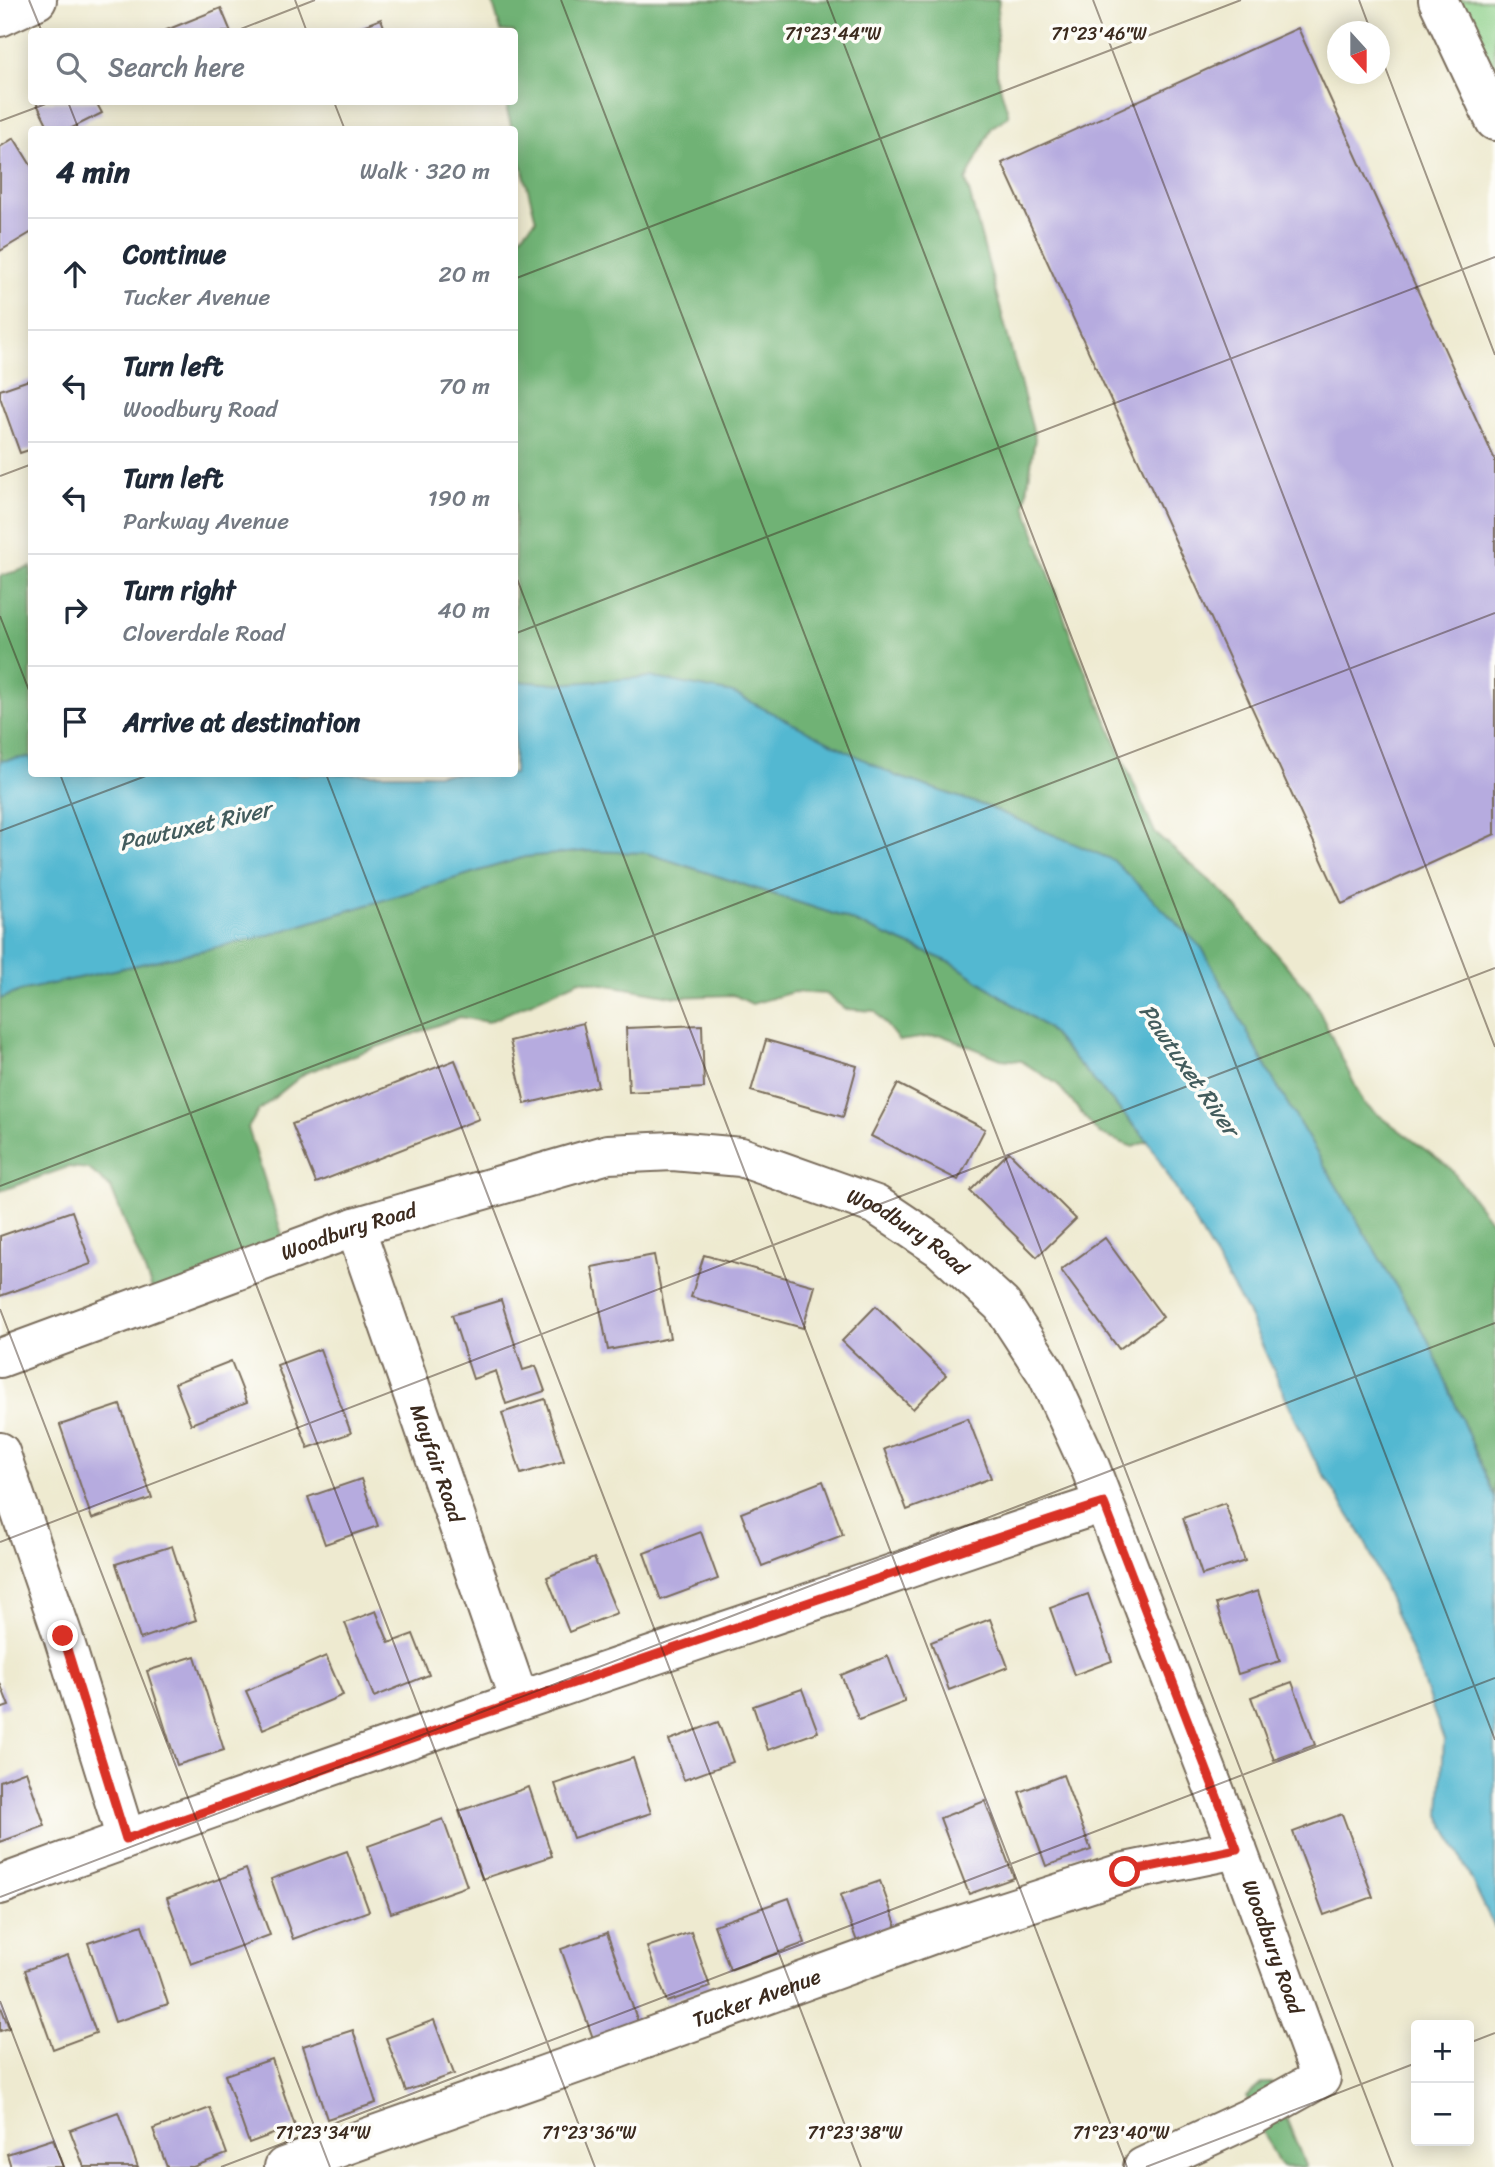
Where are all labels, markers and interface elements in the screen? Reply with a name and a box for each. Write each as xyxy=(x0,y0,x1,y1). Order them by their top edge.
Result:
text: 71°23'44"W xyxy=(785,18,882,50)
text: 71°23'46"W xyxy=(1051,18,1148,50)
north arrow xyxy=(1327,21,1390,84)
search box xyxy=(28,28,518,105)
text: Search here xyxy=(108,44,245,90)
icon: search xyxy=(52,48,90,86)
text: 4 min xyxy=(56,145,130,199)
text: Walk · 320 m xyxy=(360,151,490,192)
text: Continue xyxy=(123,231,226,277)
text: 20 m xyxy=(439,254,490,295)
icon: ahead xyxy=(56,255,94,293)
text: Tucker Avenue xyxy=(123,277,270,318)
text: Turn left xyxy=(123,343,223,389)
text: 70 m xyxy=(439,366,490,407)
icon: left xyxy=(56,367,94,405)
text: Woodbury Road xyxy=(123,389,278,430)
text: Turn left xyxy=(123,455,223,501)
text: 190 m xyxy=(428,478,490,519)
icon: left xyxy=(56,479,94,517)
text: Parkway Avenue xyxy=(123,501,289,542)
text: Turn right xyxy=(123,567,236,613)
text: 40 m xyxy=(437,590,490,631)
icon: right xyxy=(56,591,94,629)
text: Cloverdale Road xyxy=(123,613,285,654)
text: Arrive at destination xyxy=(123,699,360,745)
icon: arrive xyxy=(56,703,94,741)
water label: Pawtuxet River xyxy=(115,788,279,863)
water label: Pawtuxet River xyxy=(1128,995,1252,1148)
street label: Woodbury Road xyxy=(841,1177,979,1286)
street label: Woodbury Road xyxy=(275,1191,423,1272)
street label: Mayfair Road xyxy=(399,1399,476,1529)
route end xyxy=(47,1620,78,1651)
route start xyxy=(1109,1856,1140,1887)
street label: Woodbury Road xyxy=(1231,1874,1316,2021)
street label: Tucker Avenue xyxy=(687,1957,827,2039)
map controls xyxy=(1411,2020,1474,2146)
button: + xyxy=(1411,2020,1474,2083)
button: − xyxy=(1411,2083,1474,2146)
text: 71°23'34"W xyxy=(275,2117,372,2149)
text: 71°23'36"W xyxy=(542,2117,637,2149)
text: 71°23'38"W xyxy=(808,2117,903,2149)
text: 71°23'40"W xyxy=(1073,2117,1170,2149)

